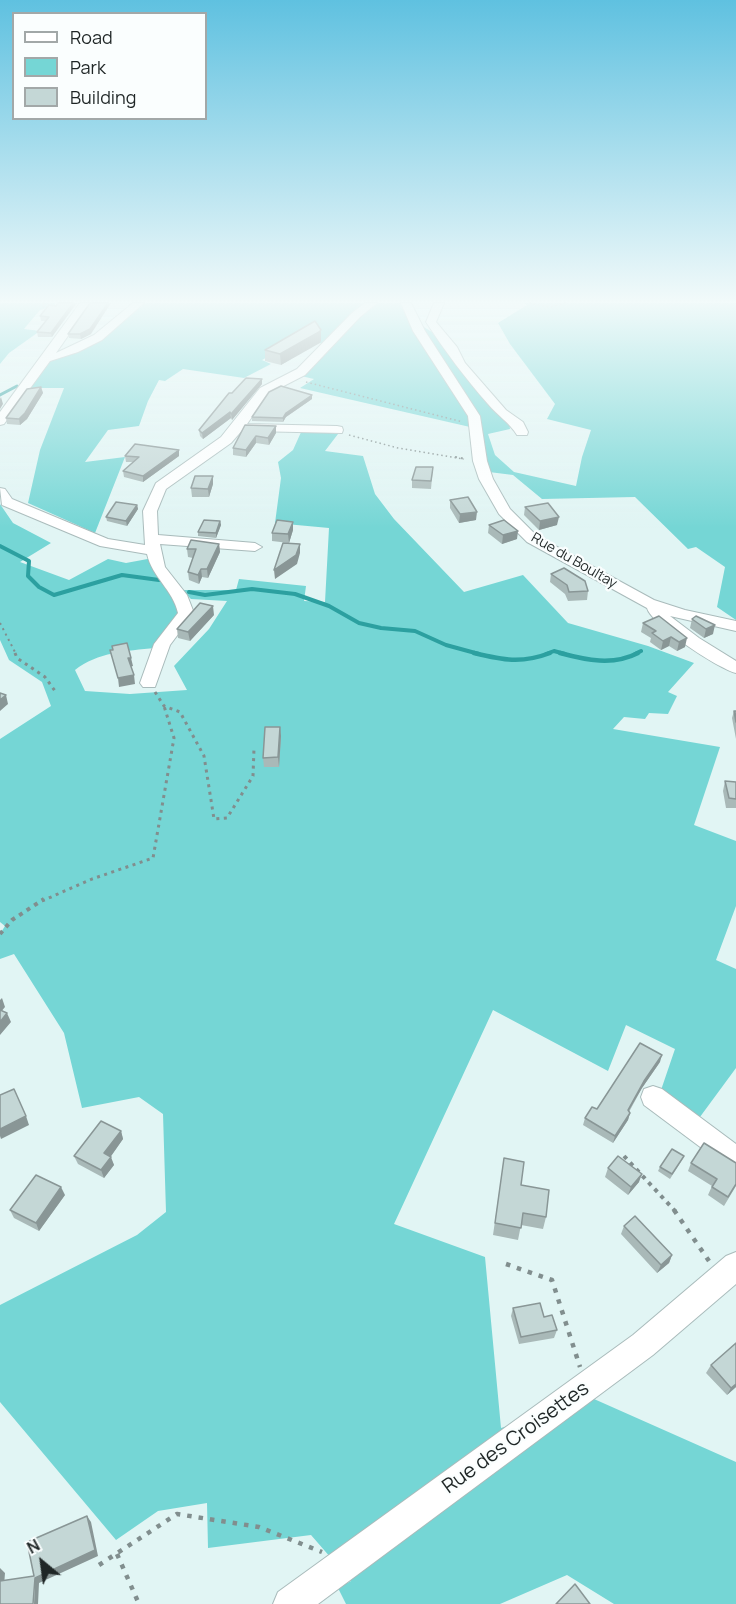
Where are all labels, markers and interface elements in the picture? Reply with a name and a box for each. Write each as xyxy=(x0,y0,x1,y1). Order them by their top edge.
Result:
legend xyxy=(12,12,207,120)
text: Road xyxy=(70,25,113,49)
text: Park xyxy=(70,55,106,79)
text: Building xyxy=(70,85,136,109)
street label: Rue du Boultay xyxy=(528,530,620,592)
street label: Rue des Croisettes xyxy=(438,1377,594,1499)
north arrow xyxy=(12,1532,72,1592)
text: N xyxy=(23,1534,44,1559)

